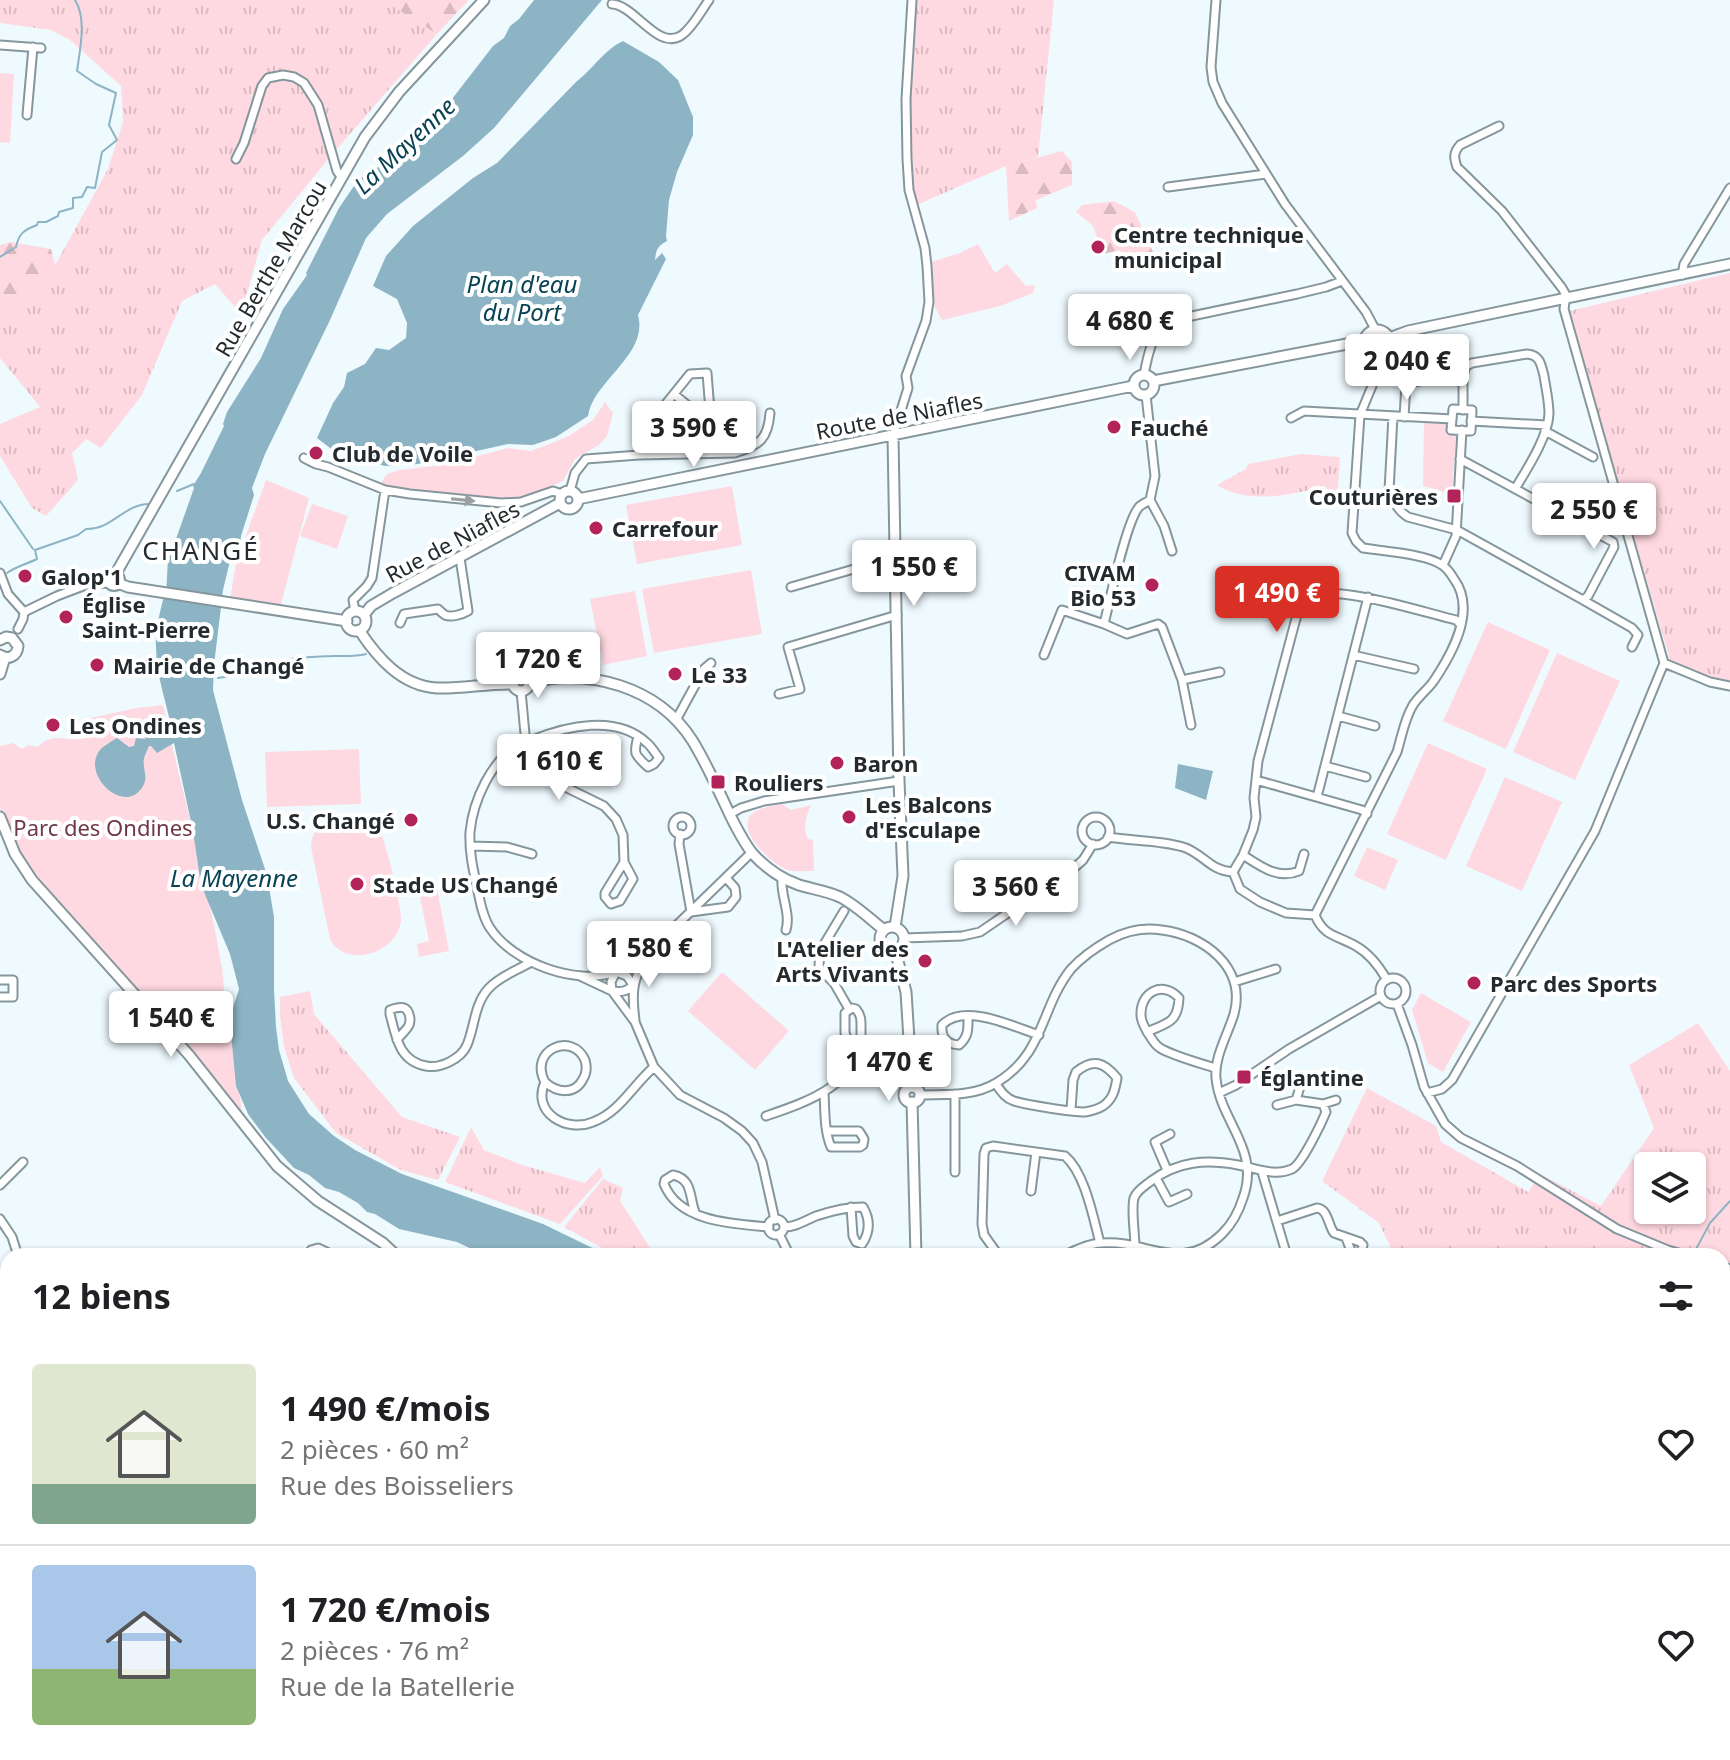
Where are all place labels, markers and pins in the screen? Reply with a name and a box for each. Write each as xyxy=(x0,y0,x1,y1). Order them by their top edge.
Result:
place label: Centre technique municipal xyxy=(1114,219,1304,274)
marker: Centre technique municipal xyxy=(1089,238,1107,256)
pin: 4 680 € xyxy=(1056,294,1204,362)
pin: 2 040 € xyxy=(1333,334,1481,402)
pin: 3 590 € xyxy=(620,401,768,469)
place label: Fauché xyxy=(1130,412,1208,442)
marker: Fauché xyxy=(1105,418,1123,436)
place label: Club de Voile xyxy=(332,438,473,468)
marker: Club de Voile xyxy=(307,444,325,462)
place label: Couturières xyxy=(1309,481,1438,511)
pin: 2 550 € xyxy=(1520,483,1668,551)
marker: Couturières xyxy=(1445,487,1463,505)
place label: Carrefour xyxy=(612,513,718,543)
marker: Carrefour xyxy=(587,519,605,537)
pin: 1 550 € xyxy=(840,540,988,608)
place label: CIVAM Bio 53 xyxy=(1064,557,1136,612)
place label: Galop'1 xyxy=(41,561,123,591)
pin: 1 490 € xyxy=(1203,566,1351,634)
marker: Galop'1 xyxy=(16,567,34,585)
marker: CIVAM Bio 53 xyxy=(1143,576,1161,594)
place label: Église Saint-Pierre xyxy=(82,589,211,644)
marker: Église Saint-Pierre xyxy=(57,608,75,626)
pin: 1 720 € xyxy=(464,632,612,700)
place label: Mairie de Changé xyxy=(113,650,304,680)
marker: Mairie de Changé xyxy=(88,656,106,674)
place label: Le 33 xyxy=(691,659,747,689)
marker: Le 33 xyxy=(666,665,684,683)
place label: Les Ondines xyxy=(69,710,202,740)
marker: Les Ondines xyxy=(44,716,62,734)
pin: 1 610 € xyxy=(485,734,633,802)
place label: Baron xyxy=(853,748,918,778)
marker: Baron xyxy=(828,754,846,772)
place label: Rouliers xyxy=(734,767,824,797)
marker: Rouliers xyxy=(709,773,727,791)
place label: Les Balcons d'Esculape xyxy=(865,789,992,844)
place label: U.S. Changé xyxy=(266,805,395,835)
marker: Les Balcons d'Esculape xyxy=(840,808,858,826)
marker: U.S. Changé xyxy=(402,811,420,829)
pin: 3 560 € xyxy=(942,860,1090,928)
place label: Stade US Changé xyxy=(373,869,558,899)
marker: Stade US Changé xyxy=(348,875,366,893)
pin: 1 580 € xyxy=(575,921,723,989)
place label: L'Atelier des Arts Vivants xyxy=(776,933,909,988)
marker: L'Atelier des Arts Vivants xyxy=(916,952,934,970)
place label: Parc des Sports xyxy=(1490,968,1657,998)
marker: Parc des Sports xyxy=(1465,974,1483,992)
pin: 1 540 € xyxy=(97,991,245,1059)
pin: 1 470 € xyxy=(815,1035,963,1103)
place label: Églantine xyxy=(1260,1062,1364,1092)
marker: Églantine xyxy=(1235,1068,1253,1086)

